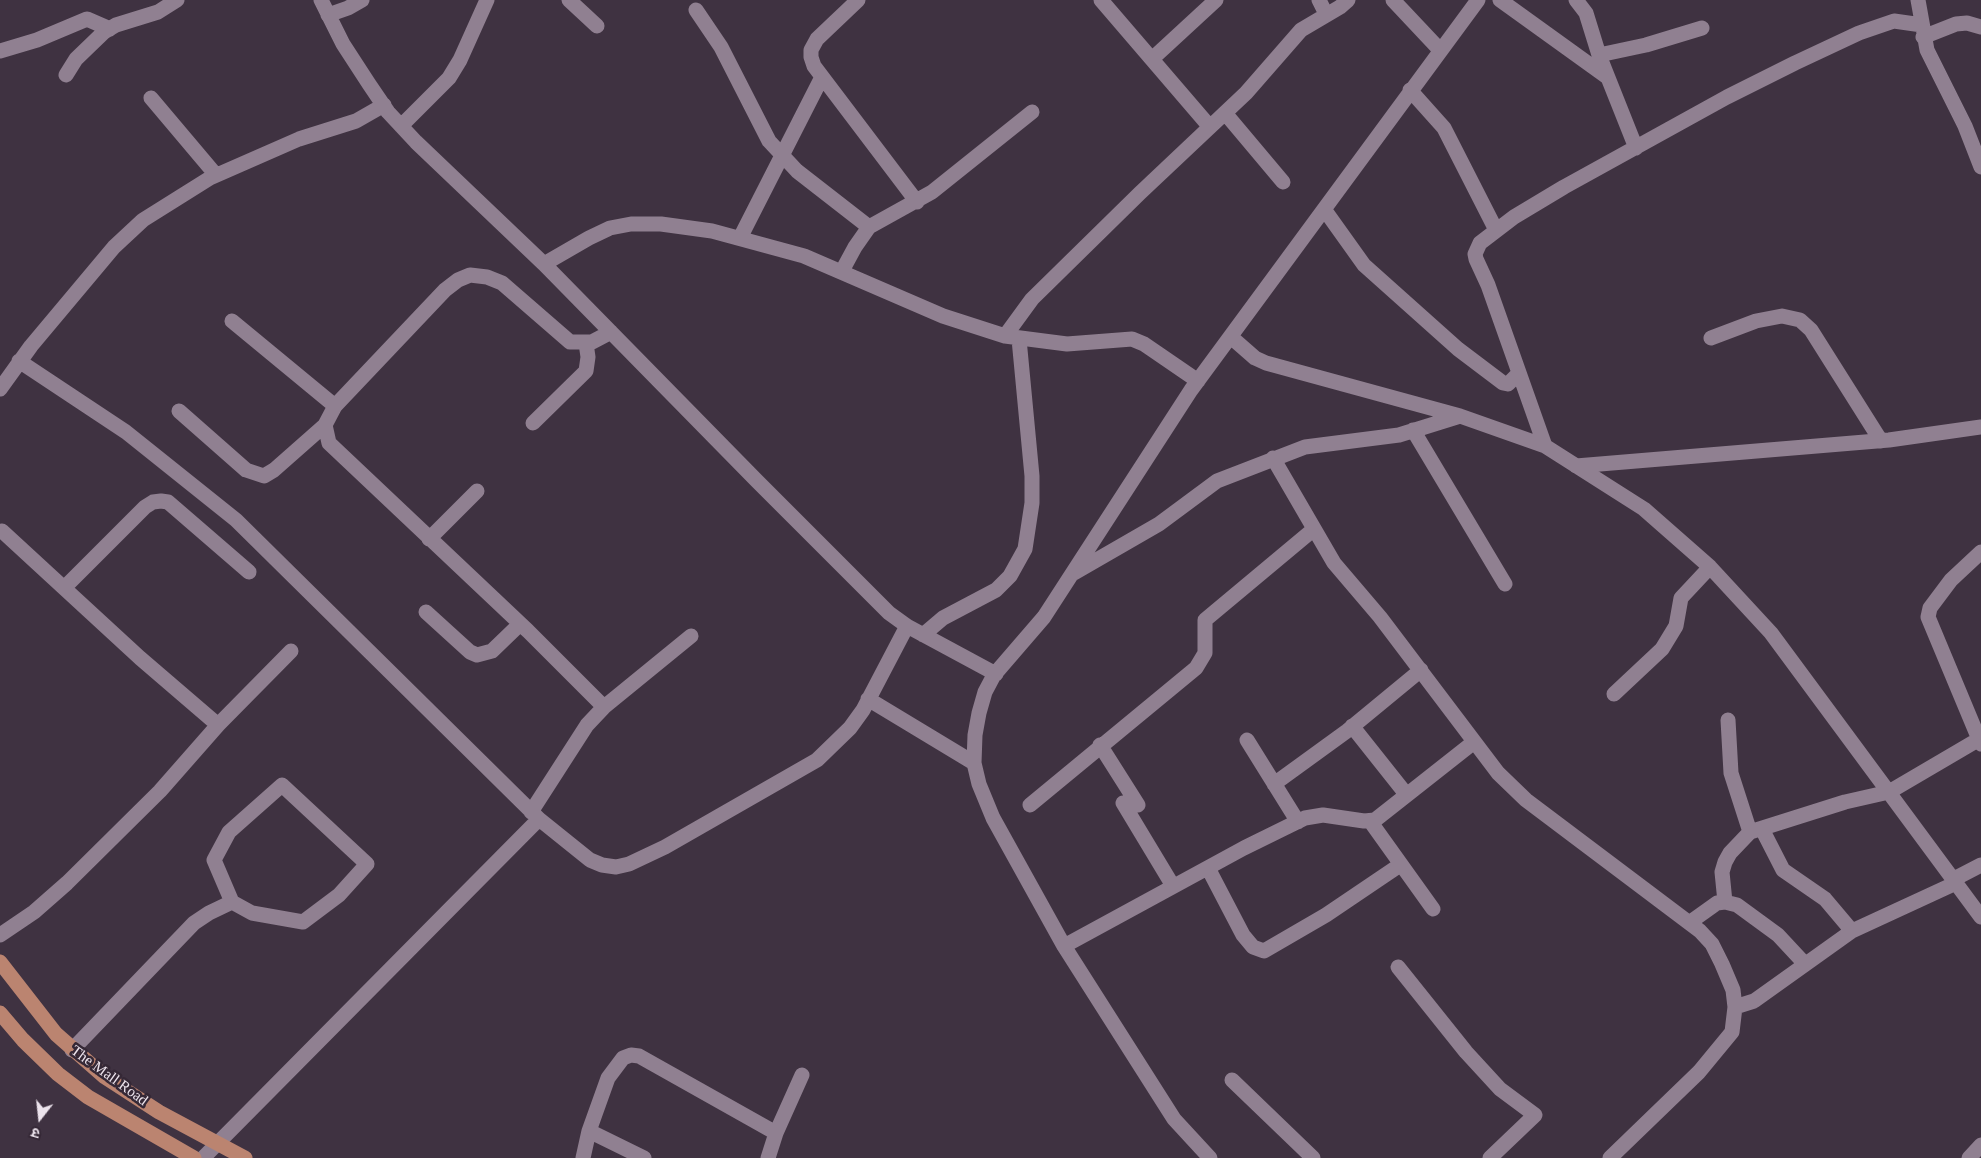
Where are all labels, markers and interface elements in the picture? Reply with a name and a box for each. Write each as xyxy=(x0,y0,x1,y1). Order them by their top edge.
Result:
street label: The Mall Road xyxy=(67,1042,151,1110)
north arrow xyxy=(15,1093,65,1143)
text: उ xyxy=(30,1125,42,1141)

